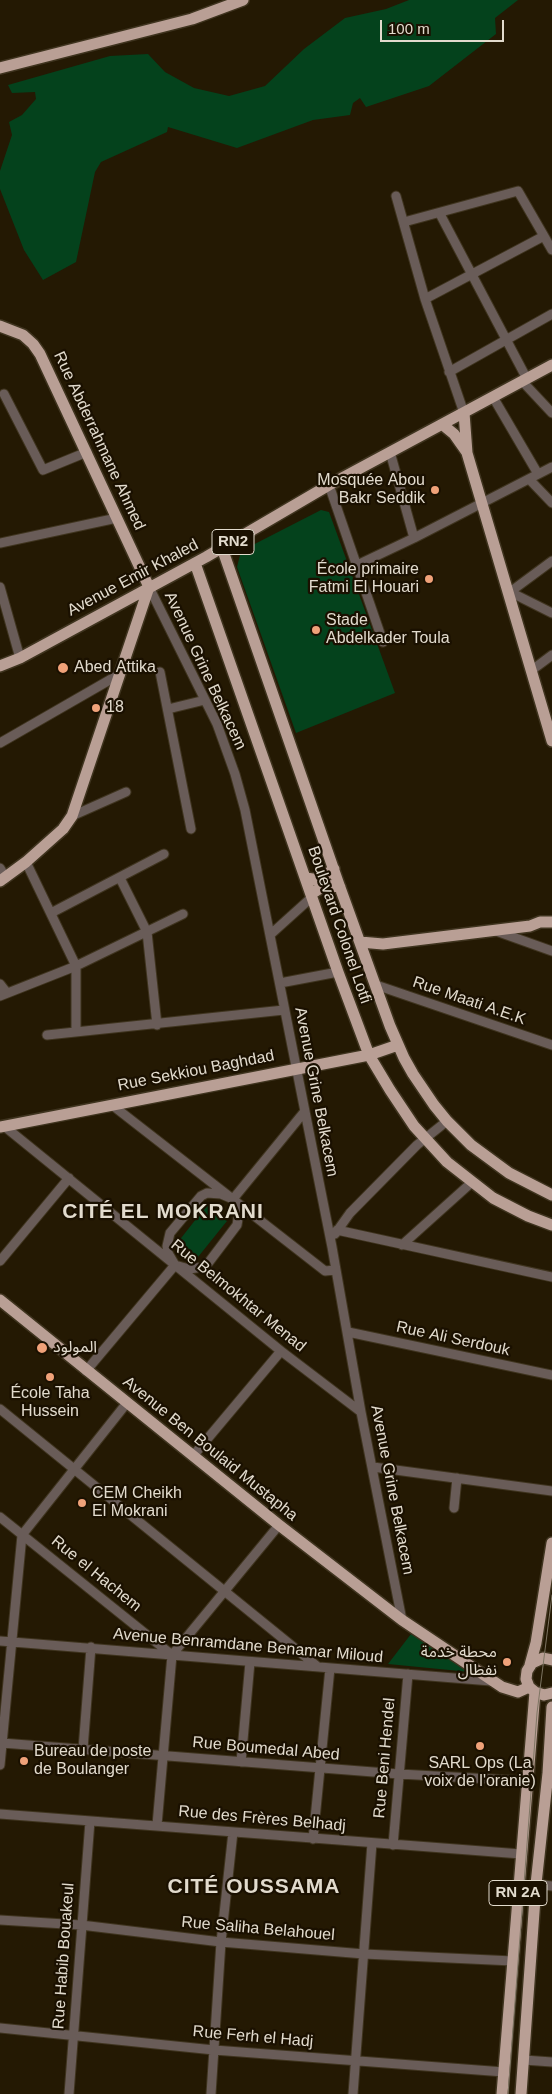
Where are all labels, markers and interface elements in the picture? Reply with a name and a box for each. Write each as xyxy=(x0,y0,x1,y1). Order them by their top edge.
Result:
scale bar xyxy=(382,10,506,42)
text: 100 m xyxy=(388,20,430,37)
street label: Rue Abderrahmane Ahmed xyxy=(49,349,149,533)
place label: Mosquée Abou Bakr Seddik xyxy=(317,471,425,509)
marker: Mosquée Abou Bakr Seddik xyxy=(429,484,441,496)
road number: RN2 xyxy=(212,530,254,554)
street label: Avenue Emir Khaled xyxy=(64,535,202,621)
place label: École primaire Fatmi El Houari xyxy=(309,560,419,598)
marker: École primaire Fatmi El Houari xyxy=(423,573,435,585)
street label: Avenue Grine Belkacem xyxy=(160,589,250,753)
place label: Stade Abdelkader Toula xyxy=(326,611,450,649)
marker: Stade Abdelkader Toula xyxy=(310,624,322,636)
place label: Abed Attika xyxy=(74,658,156,678)
marker: Abed Attika xyxy=(56,661,70,675)
place label: 18 xyxy=(106,698,124,718)
marker: 18 xyxy=(90,702,102,714)
street label: Boulevard Colonel Lotfi xyxy=(303,844,375,1006)
street label: Rue Maati A.E.K xyxy=(410,973,528,1029)
street label: Avenue Grine Belkacem xyxy=(290,1006,342,1178)
street label: Rue Sekkiou Baghdad xyxy=(116,1046,276,1096)
district label: CITÉ EL MOKRANI xyxy=(60,1199,266,1225)
street label: Rue Belmokhtar Menad xyxy=(167,1236,309,1356)
street label: Rue Ali Serdouk xyxy=(394,1318,512,1360)
place label: المولود xyxy=(53,1338,97,1358)
marker: المولود xyxy=(35,1341,49,1355)
marker: École Taha Hussein xyxy=(44,1371,56,1383)
street label: Avenue Ben Boulaid Mustapha xyxy=(119,1372,301,1526)
place label: École Taha Hussein xyxy=(10,1384,90,1422)
street label: Avenue Grine Belkacem xyxy=(366,1404,418,1576)
place label: CEM Cheikh El Mokrani xyxy=(92,1484,182,1522)
marker: CEM Cheikh El Mokrani xyxy=(76,1497,88,1509)
street label: Rue el Hachem xyxy=(47,1532,145,1616)
street label: Avenue Benramdane Benamar Miloud xyxy=(112,1625,384,1667)
place label: محطة خدمة نفطال xyxy=(421,1643,497,1681)
marker: محطة خدمة نفطال xyxy=(501,1656,513,1668)
street label: Rue Beni Hendel xyxy=(370,1697,400,1819)
street label: Rue Boumedal Abed xyxy=(192,1733,340,1765)
marker: SARL Ops (La voix de l'oranie) xyxy=(474,1740,486,1752)
place label: Bureau de poste de Boulanger xyxy=(34,1742,151,1780)
place label: SARL Ops (La voix de l'oranie) xyxy=(424,1754,536,1792)
marker: Bureau de poste de Boulanger xyxy=(18,1755,30,1767)
street label: Rue des Frères Belhadj xyxy=(177,1802,347,1836)
district label: CITÉ OUSSAMA xyxy=(166,1874,342,1900)
road number: RN 2A xyxy=(489,1880,547,1906)
street label: Rue Habib Bouakeul xyxy=(49,1882,79,2030)
street label: Rue Saliha Belahouel xyxy=(181,1913,335,1945)
street label: Rue Ferh el Hadj xyxy=(192,2022,314,2052)

